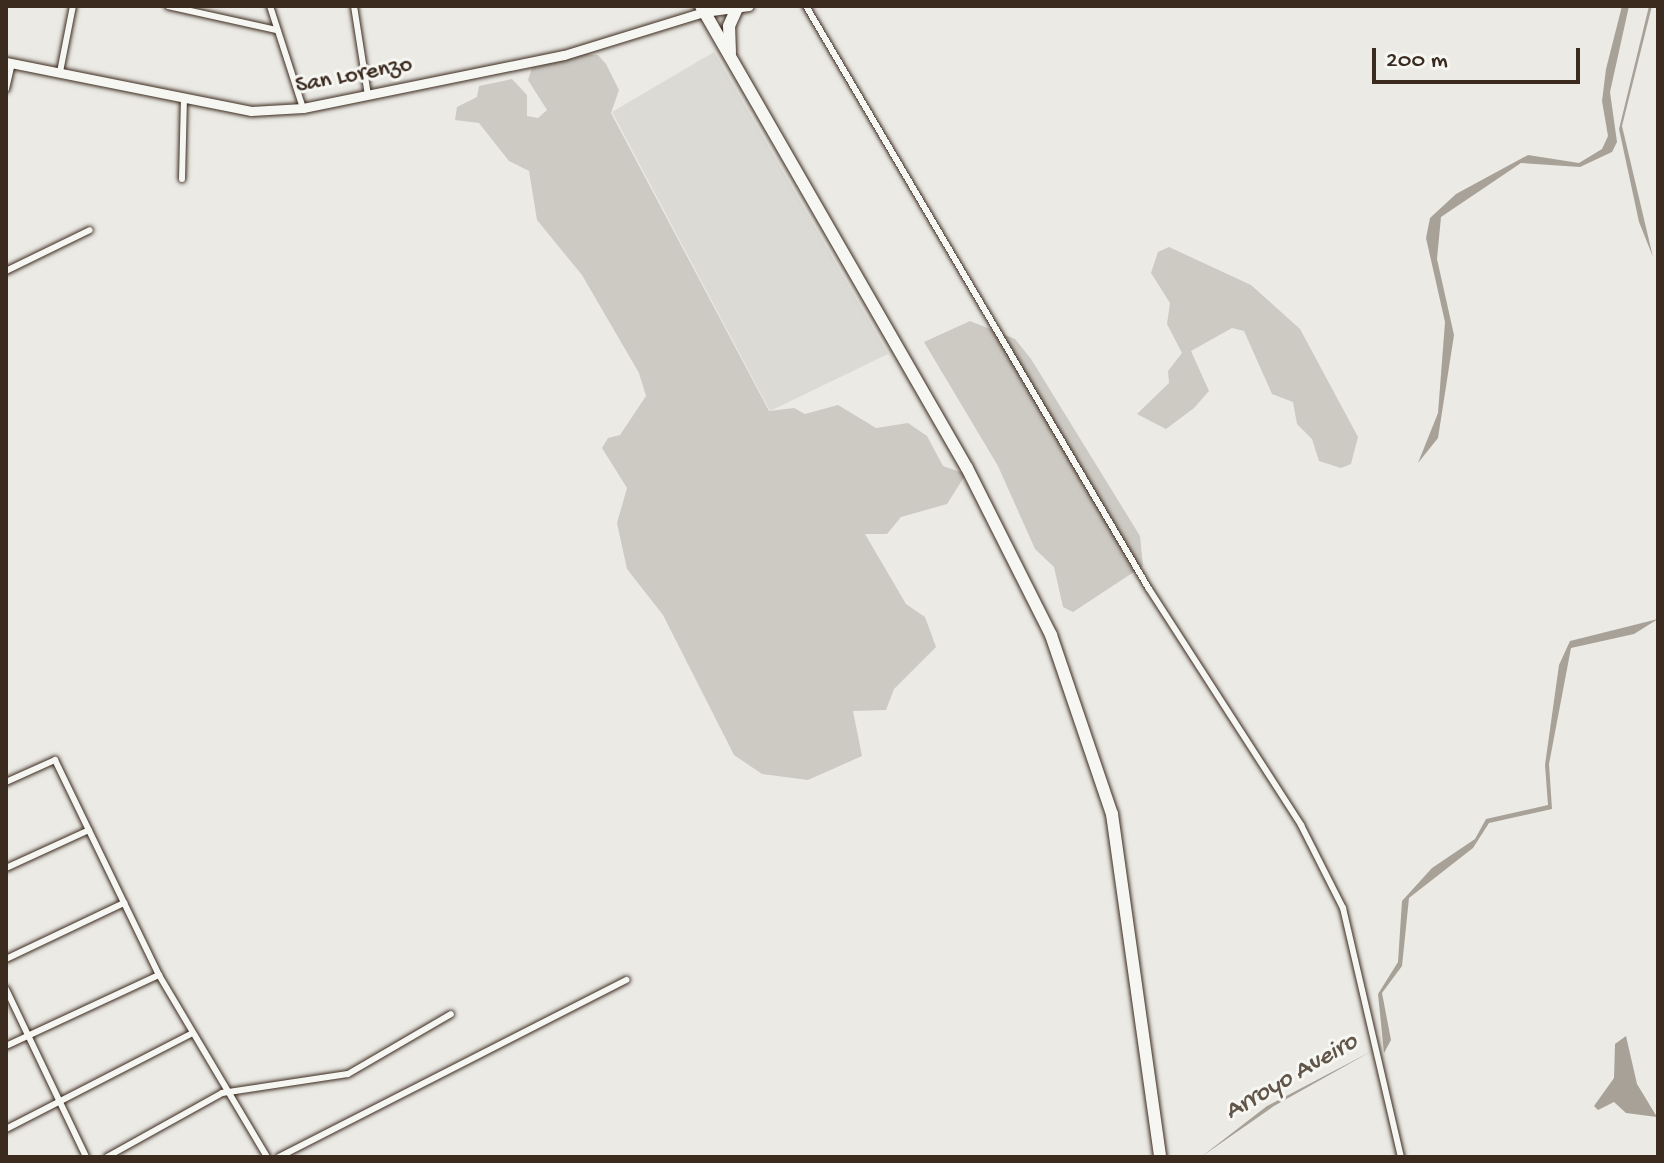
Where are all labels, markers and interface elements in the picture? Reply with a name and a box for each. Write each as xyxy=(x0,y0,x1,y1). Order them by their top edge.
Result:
scale bar xyxy=(1376,32,1584,82)
text: 200 m xyxy=(1386,47,1448,76)
street label: San Lorenzo xyxy=(293,51,415,101)
water label: Arroyo Aveiro xyxy=(1220,1027,1364,1129)

